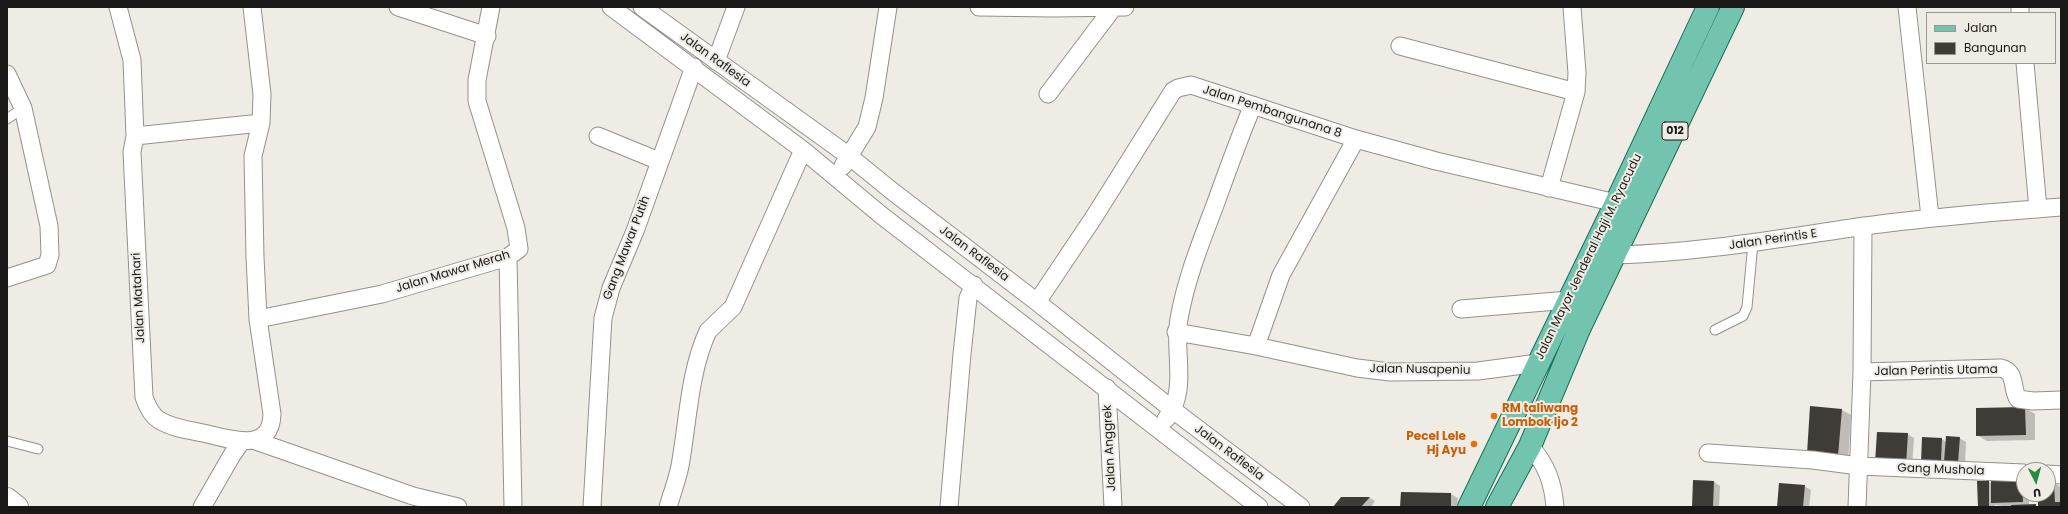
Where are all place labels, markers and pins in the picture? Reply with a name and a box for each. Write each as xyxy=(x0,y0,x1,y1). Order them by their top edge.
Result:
place label: RM taliwang Lombok Ijo 2 xyxy=(1502,402,1578,430)
marker: RM taliwang Lombok Ijo 2 xyxy=(1489,411,1499,421)
place label: Pecel Lele Hj Ayu xyxy=(1406,430,1466,458)
marker: Pecel Lele Hj Ayu xyxy=(1469,439,1479,449)

